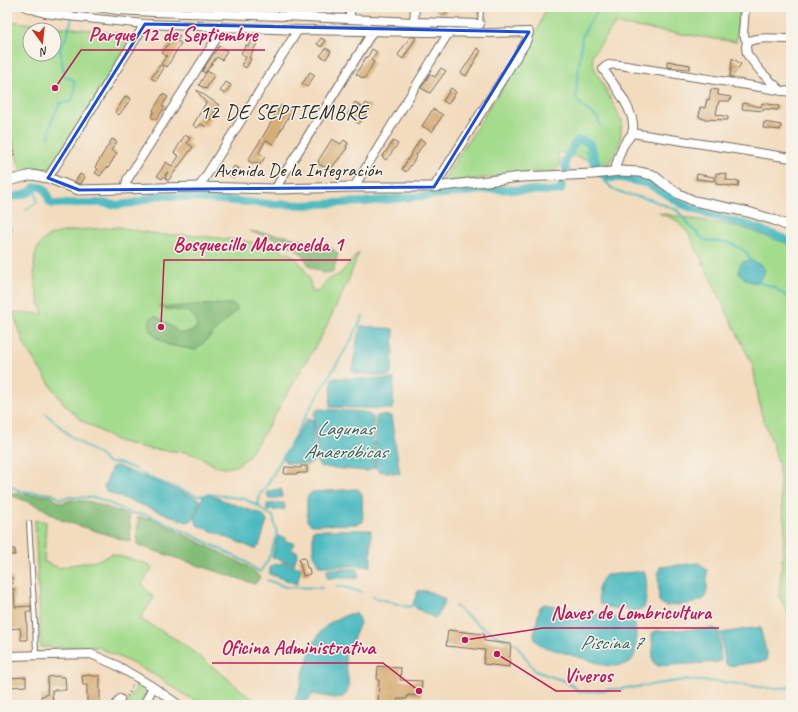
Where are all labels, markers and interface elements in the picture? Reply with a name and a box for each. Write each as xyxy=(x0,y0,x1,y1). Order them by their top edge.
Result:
callout: Parque 12 de Septiembre xyxy=(81,18,265,50)
north arrow xyxy=(22,22,62,62)
text: Parque 12 de Septiembre xyxy=(88,22,259,47)
text: N xyxy=(37,44,50,60)
district label: 12 DE SEPTIEMBRE xyxy=(200,100,370,125)
street label: Avenida De la Integración xyxy=(214,158,382,182)
callout: Bosquecillo Macrocelda 1 xyxy=(164,228,351,260)
text: Bosquecillo Macrocelda 1 xyxy=(173,232,345,257)
water label: Lagunas Anaeróbicas xyxy=(304,416,389,464)
callout: Naves de Lombricultura xyxy=(543,596,719,628)
text: Naves de Lombricultura xyxy=(551,600,713,625)
water label: Piscina 7 xyxy=(580,630,646,655)
callout: Oficina Administrativa xyxy=(212,631,383,663)
text: Oficina Administrativa xyxy=(221,635,377,660)
callout: Viveros xyxy=(556,659,621,691)
text: Viveros xyxy=(564,663,614,688)

